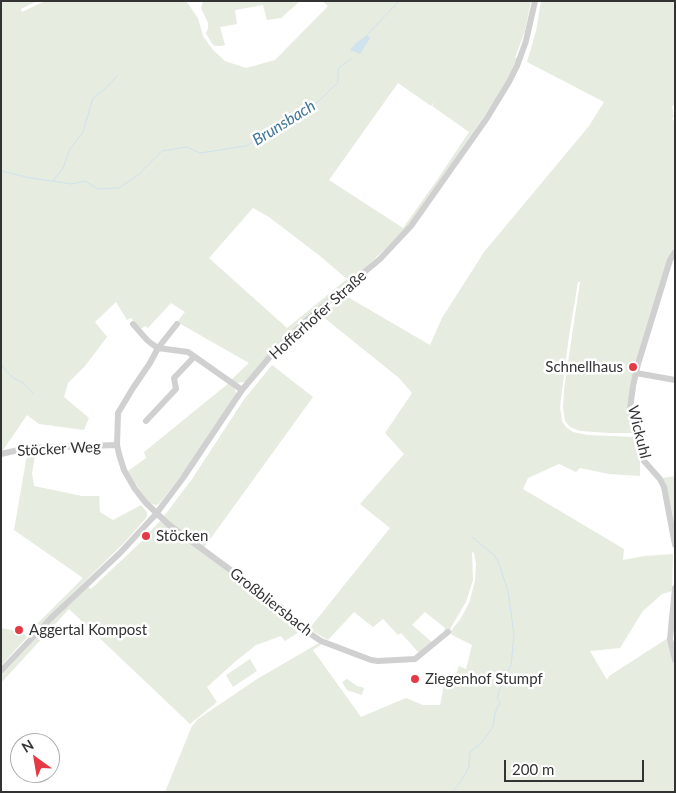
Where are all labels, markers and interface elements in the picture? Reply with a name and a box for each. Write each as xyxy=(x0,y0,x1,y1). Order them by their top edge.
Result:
water label: Brunsbach xyxy=(249,96,319,150)
street label: Hofferhofer Straße xyxy=(266,267,370,363)
place label: Schnellhaus xyxy=(545,358,623,376)
marker: Schnellhaus xyxy=(627,361,639,373)
street label: Wickuhl xyxy=(624,404,654,460)
street label: Stöcker Weg xyxy=(17,438,101,460)
place label: Stöcken xyxy=(156,527,208,545)
marker: Stöcken xyxy=(140,530,152,542)
street label: Großbliersbach xyxy=(226,564,316,640)
place label: Aggertal Kompost xyxy=(29,621,147,639)
marker: Aggertal Kompost xyxy=(13,624,25,636)
place label: Ziegenhof Stumpf xyxy=(425,670,543,688)
marker: Ziegenhof Stumpf xyxy=(409,673,421,685)
north arrow xyxy=(10,733,60,783)
text: N xyxy=(18,736,36,756)
scale bar xyxy=(506,750,646,782)
text: 200 m xyxy=(512,760,554,778)

